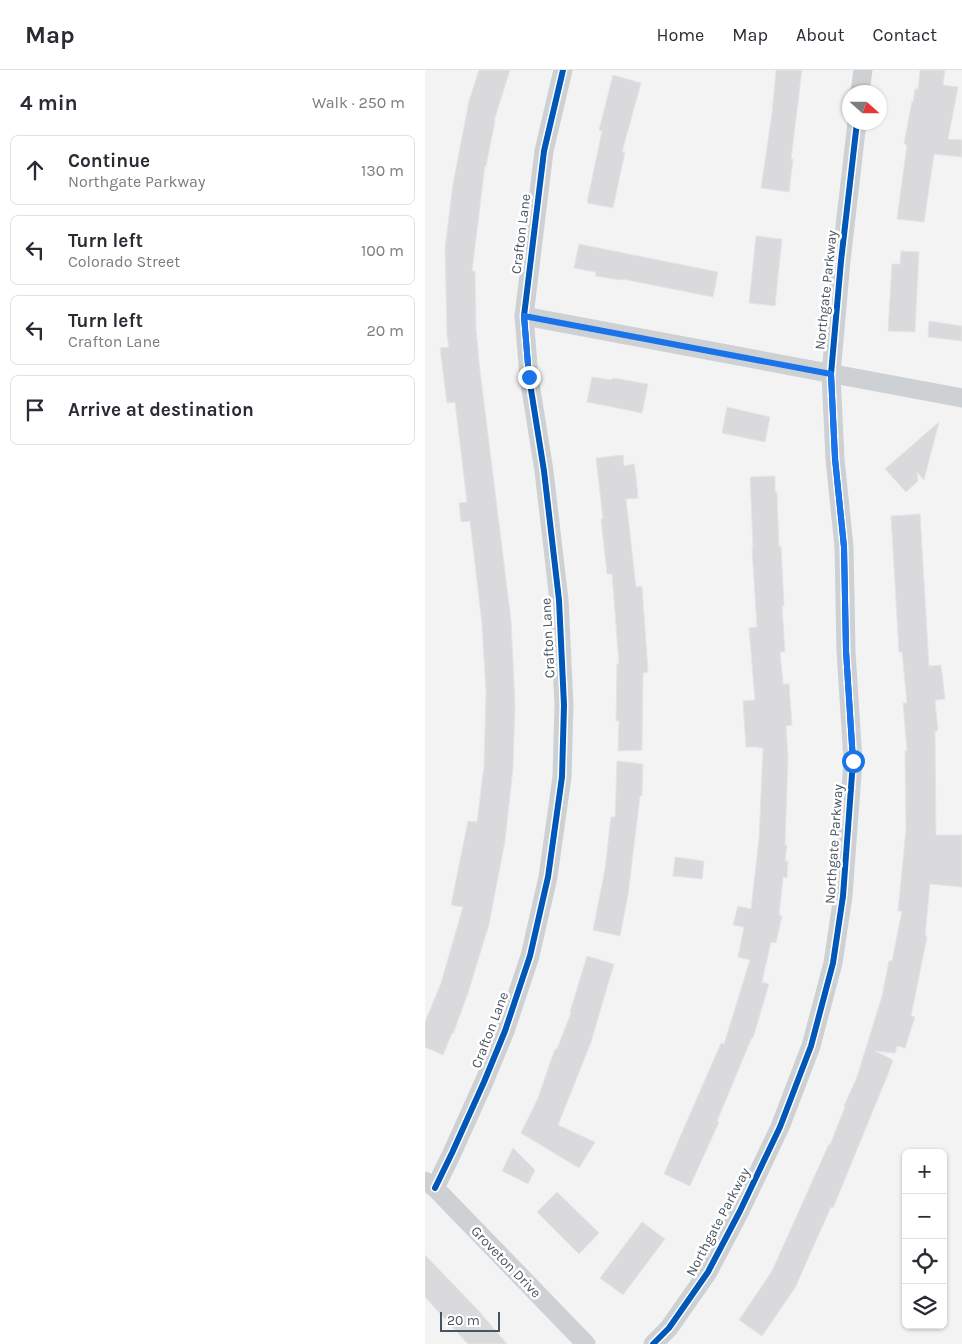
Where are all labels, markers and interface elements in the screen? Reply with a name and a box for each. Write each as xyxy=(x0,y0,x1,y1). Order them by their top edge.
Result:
text: Map xyxy=(25,21,75,49)
text: Home xyxy=(656,24,704,46)
text: Map xyxy=(732,24,768,46)
text: About xyxy=(796,24,845,46)
text: Contact xyxy=(873,24,937,46)
north arrow xyxy=(842,85,887,130)
text: 4 min xyxy=(20,91,78,115)
text: Walk · 250 m xyxy=(312,93,405,112)
text: Continue xyxy=(68,150,150,172)
icon: ahead xyxy=(21,156,49,184)
text: 130 m xyxy=(361,161,404,180)
text: Northgate Parkway xyxy=(68,172,205,191)
street label: Crafton Lane xyxy=(508,193,534,275)
street label: Northgate Parkway xyxy=(811,229,841,351)
text: Turn left xyxy=(68,230,143,252)
icon: left xyxy=(21,236,49,264)
text: 100 m xyxy=(361,241,404,260)
text: Colorado Street xyxy=(68,252,180,271)
text: Turn left xyxy=(68,310,143,332)
icon: left xyxy=(21,316,49,344)
text: 20 m xyxy=(366,321,404,340)
text: Crafton Lane xyxy=(68,332,160,351)
route end xyxy=(518,366,541,389)
icon: arrive xyxy=(21,396,49,424)
text: Arrive at destination xyxy=(68,399,254,421)
street label: Crafton Lane xyxy=(537,597,559,679)
route start xyxy=(842,750,865,773)
street label: Northgate Parkway xyxy=(821,783,847,905)
street label: Crafton Lane xyxy=(468,989,512,1071)
map controls xyxy=(902,1149,947,1329)
button: + xyxy=(902,1149,947,1194)
street label: Northgate Parkway xyxy=(682,1165,754,1279)
button: − xyxy=(902,1194,947,1239)
street label: Groveton Drive xyxy=(467,1223,545,1301)
button: locate xyxy=(902,1239,947,1284)
button: layers xyxy=(902,1284,947,1329)
scale bar xyxy=(440,1309,500,1332)
text: 20 m xyxy=(447,1312,480,1329)

